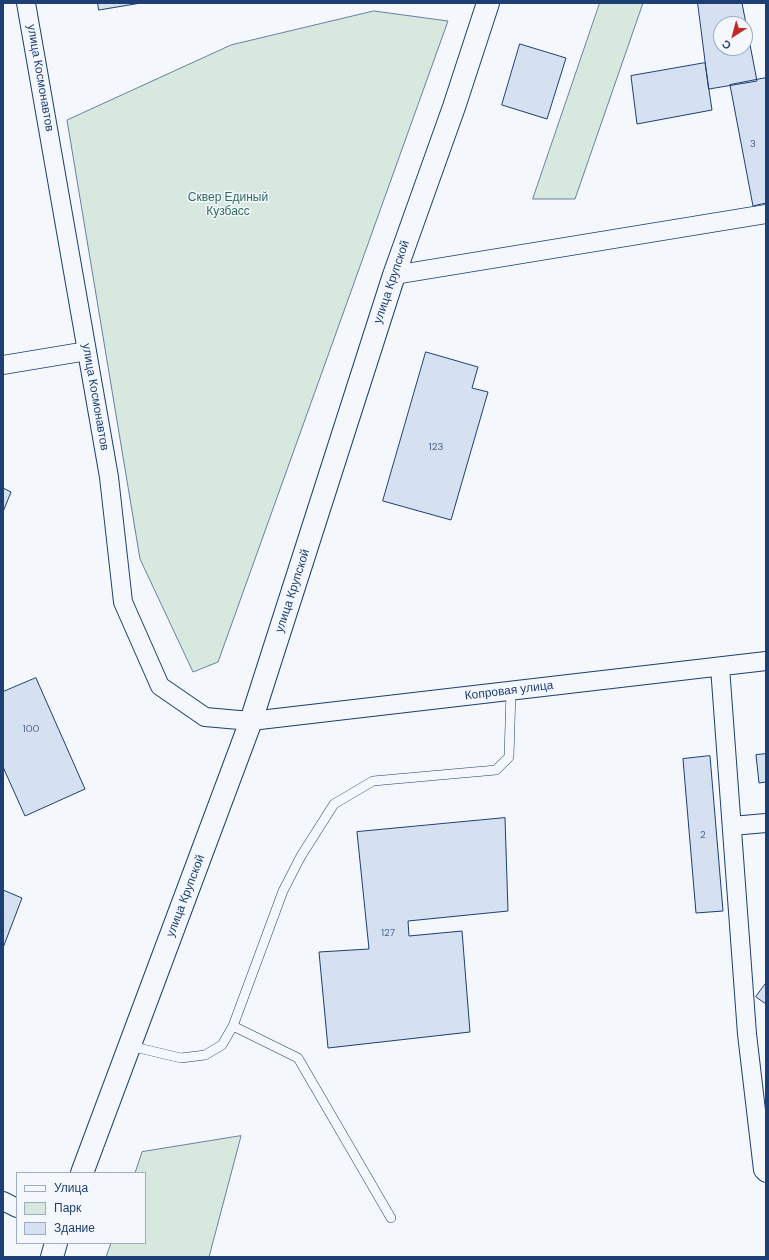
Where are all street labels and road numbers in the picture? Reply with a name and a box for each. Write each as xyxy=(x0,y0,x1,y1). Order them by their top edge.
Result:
street label: улица Космонавтов xyxy=(23,23,57,133)
street label: улица Крупской xyxy=(371,239,413,325)
street label: улица Космонавтов xyxy=(78,342,112,452)
street label: улица Крупской xyxy=(273,547,313,635)
street label: Копровая улица xyxy=(464,678,554,704)
street label: улица Крупской xyxy=(164,853,208,939)

